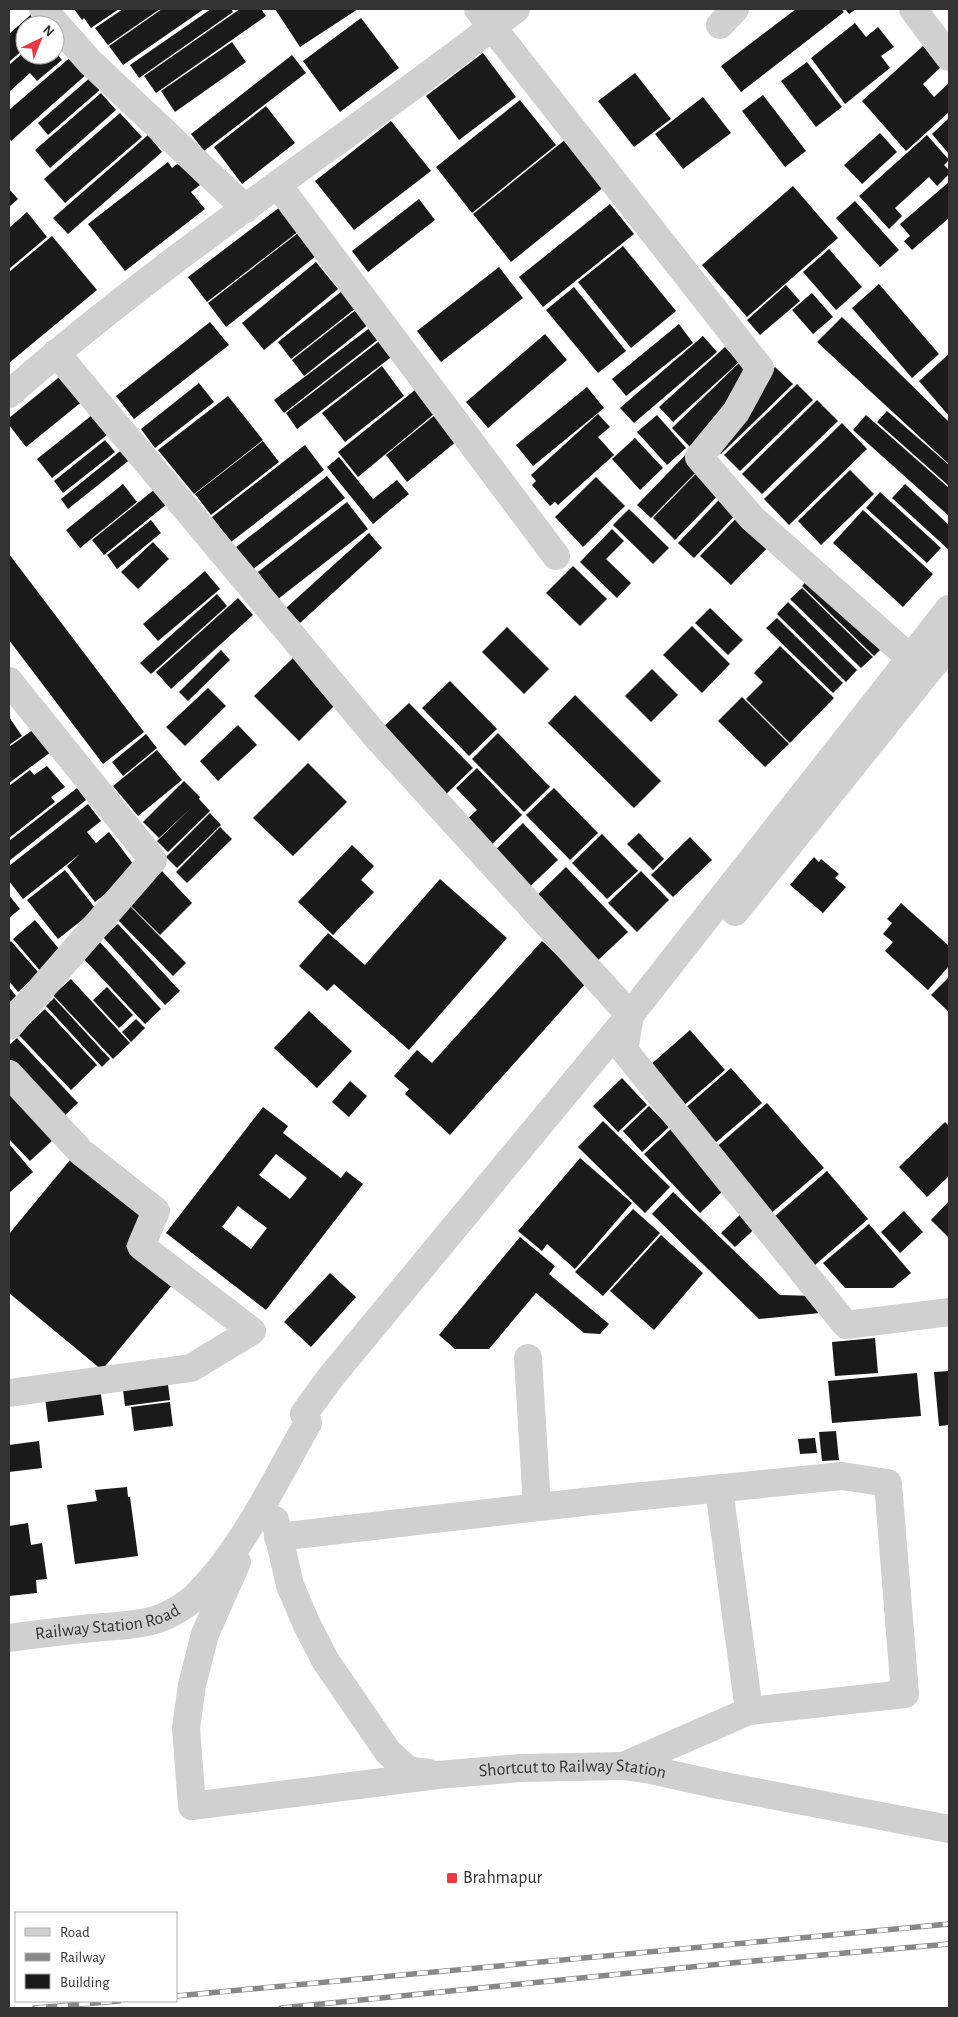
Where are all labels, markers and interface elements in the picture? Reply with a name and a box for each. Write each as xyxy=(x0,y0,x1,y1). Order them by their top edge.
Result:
north arrow xyxy=(15,15,65,65)
text: N xyxy=(40,23,57,40)
street label: Railway Station Road xyxy=(34,1601,183,1643)
street label: Shortcut to Railway Station xyxy=(478,1757,668,1782)
place label: Brahmapur xyxy=(463,1869,542,1887)
marker: Brahmapur xyxy=(445,1871,459,1885)
legend xyxy=(15,1912,178,2002)
text: Road xyxy=(60,1925,90,1940)
text: Railway xyxy=(60,1950,106,1965)
text: Building xyxy=(60,1975,110,1990)

